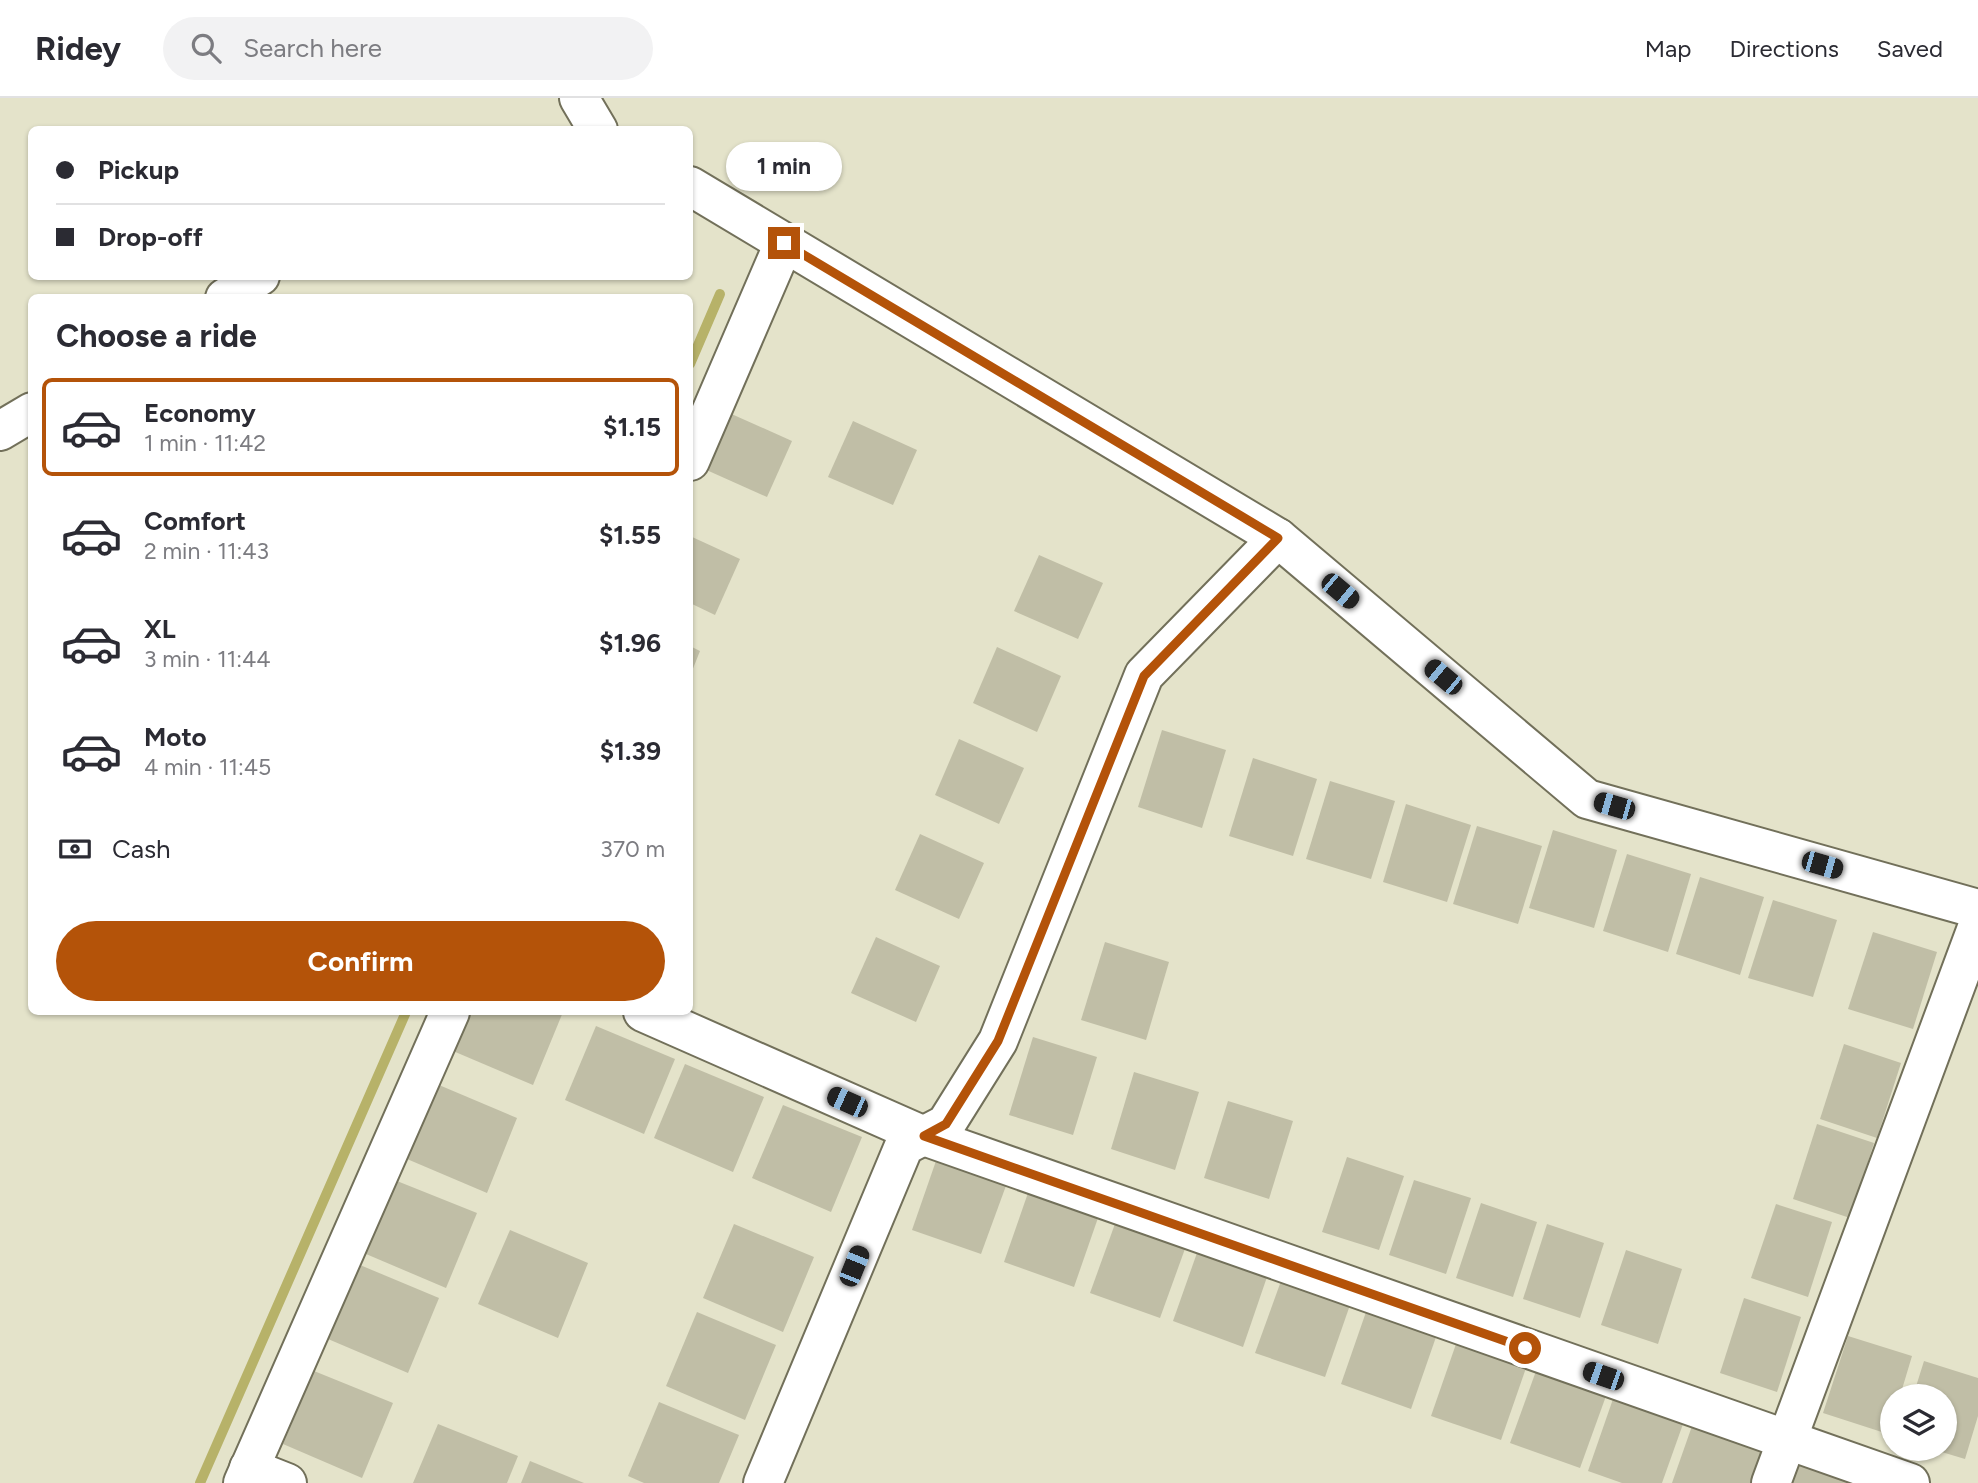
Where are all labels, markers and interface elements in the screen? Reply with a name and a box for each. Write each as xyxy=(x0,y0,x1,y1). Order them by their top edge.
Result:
search box xyxy=(163,17,653,80)
text: Ridey xyxy=(35,29,121,68)
icon: search xyxy=(187,29,225,67)
text: Search here xyxy=(243,32,382,64)
text: Map xyxy=(1645,34,1691,63)
text: Directions xyxy=(1729,34,1839,63)
text: Saved xyxy=(1877,34,1943,63)
callout: 1 min xyxy=(726,142,842,190)
text: 1 min xyxy=(757,152,811,180)
text: Pickup xyxy=(98,154,179,186)
text: Drop-off xyxy=(98,221,203,253)
route end xyxy=(768,227,800,259)
text: Choose a ride xyxy=(56,317,257,355)
icon: car xyxy=(60,396,123,459)
text: Economy xyxy=(144,397,256,429)
text: $1.15 xyxy=(603,411,661,443)
text: 1 min · 11:42 xyxy=(144,429,266,457)
icon: car xyxy=(60,504,123,567)
text: Comfort xyxy=(144,505,246,537)
text: $1.55 xyxy=(599,519,661,551)
text: 2 min · 11:43 xyxy=(144,537,269,565)
car xyxy=(1318,569,1363,613)
icon: car xyxy=(60,612,123,675)
text: XL xyxy=(144,613,176,645)
text: $1.96 xyxy=(599,627,661,659)
text: 3 min · 11:44 xyxy=(144,645,271,673)
car xyxy=(1421,655,1466,699)
icon: car xyxy=(60,720,123,783)
text: Moto xyxy=(144,721,207,753)
text: $1.39 xyxy=(600,735,661,767)
text: 4 min · 11:45 xyxy=(144,753,271,781)
car xyxy=(1591,790,1638,822)
icon: cash xyxy=(56,830,94,868)
text: Cash xyxy=(112,833,171,865)
text: 370 m xyxy=(600,835,665,863)
car xyxy=(1799,849,1846,881)
button: Confirm xyxy=(56,921,665,1001)
car xyxy=(824,1084,871,1120)
car xyxy=(837,1243,872,1289)
route start xyxy=(1509,1332,1541,1364)
car xyxy=(1580,1359,1627,1393)
map controls xyxy=(1880,1384,1957,1461)
button: layers xyxy=(1880,1384,1957,1461)

